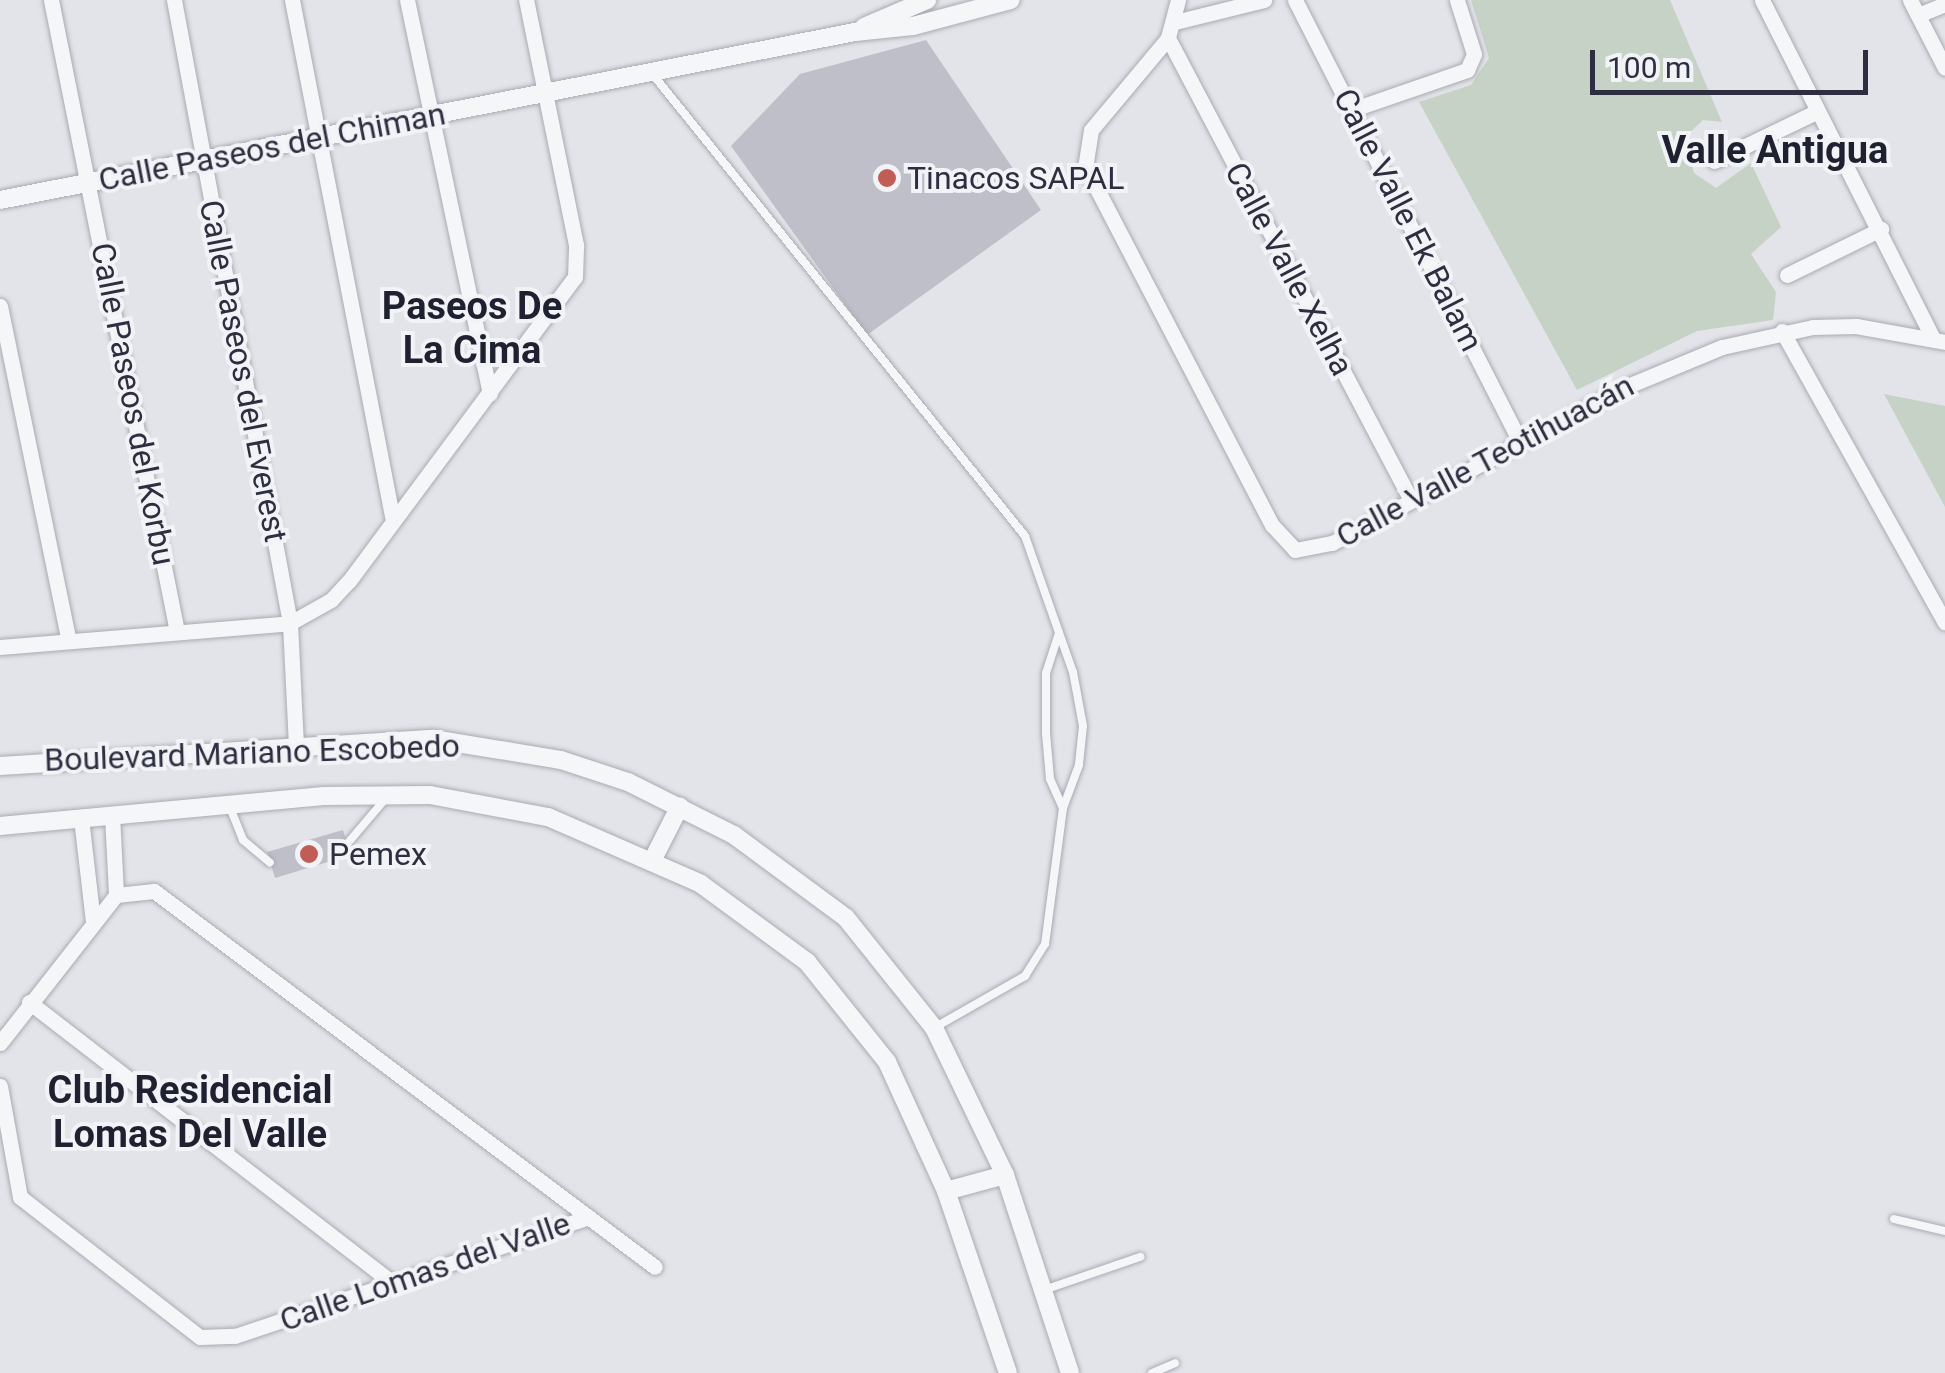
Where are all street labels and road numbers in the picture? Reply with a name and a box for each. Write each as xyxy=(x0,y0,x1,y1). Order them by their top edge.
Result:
street label: Calle Valle Ek Balam xyxy=(1325,82,1491,358)
street label: Calle Paseos del Chiman xyxy=(95,95,449,199)
street label: Calle Valle Xelha xyxy=(1217,156,1361,382)
street label: Calle Paseos del Everest xyxy=(191,197,295,545)
street label: Calle Paseos del Korbu xyxy=(83,240,183,568)
street label: Calle Valle Teotihuacán xyxy=(1330,366,1640,556)
street label: Boulevard Mariano Escobedo xyxy=(44,727,460,779)
street label: Calle Lomas del Valle xyxy=(275,1204,575,1340)

